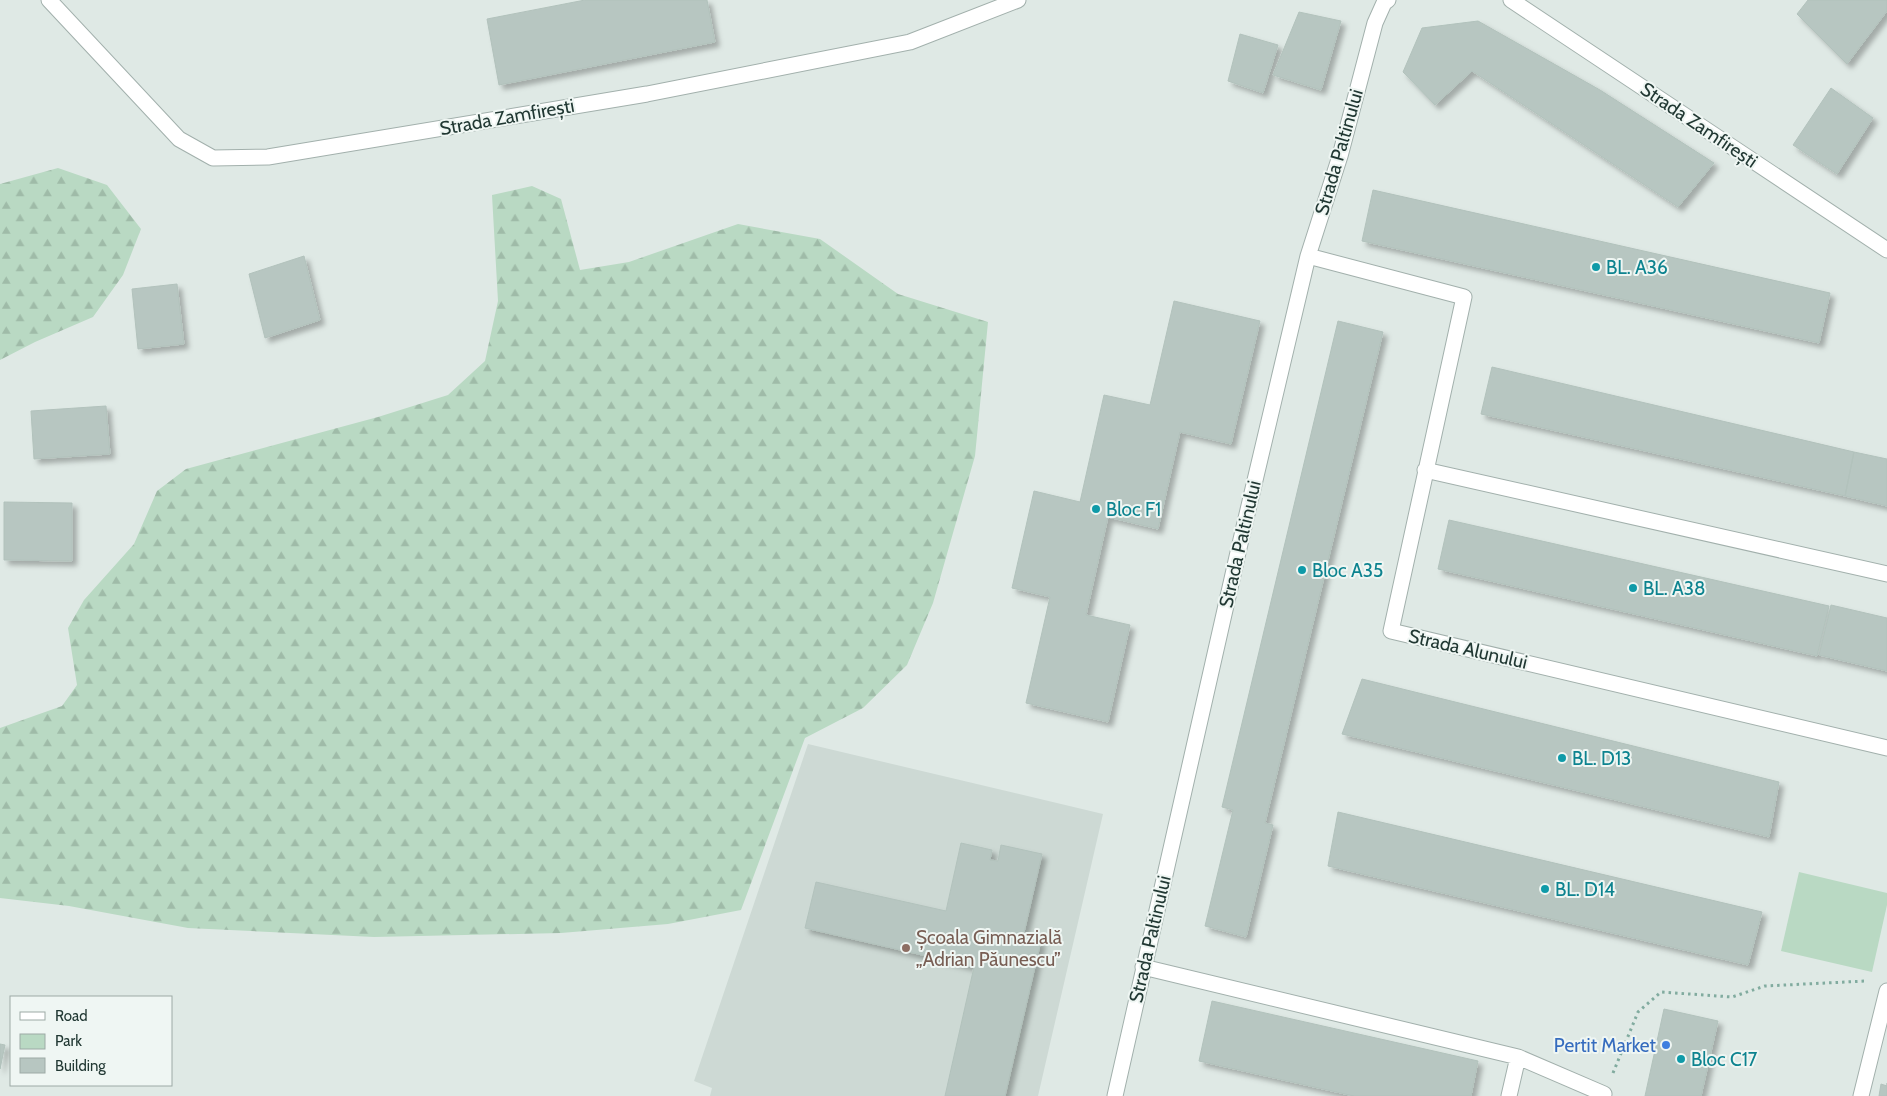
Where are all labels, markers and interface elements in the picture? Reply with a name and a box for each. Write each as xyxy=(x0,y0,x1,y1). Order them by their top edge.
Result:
street label: Strada Zamfirești xyxy=(1636,77,1762,173)
street label: Strada Paltinului xyxy=(1310,86,1368,218)
street label: Strada Zamfirești xyxy=(438,94,576,141)
place label: BL. A36 xyxy=(1606,256,1668,279)
marker: BL. A36 xyxy=(1590,261,1602,273)
street label: Strada Paltinului xyxy=(1214,478,1266,610)
place label: Bloc F1 xyxy=(1106,498,1161,521)
marker: Bloc F1 xyxy=(1090,503,1102,515)
place label: Bloc A35 xyxy=(1312,559,1383,582)
marker: Bloc A35 xyxy=(1296,564,1308,576)
place label: BL. A38 xyxy=(1643,577,1706,600)
marker: BL. A38 xyxy=(1627,582,1639,594)
street label: Strada Alunului xyxy=(1406,624,1530,674)
place label: BL. D13 xyxy=(1572,747,1631,770)
marker: BL. D13 xyxy=(1556,752,1568,764)
street label: Strada Paltinului xyxy=(1124,873,1176,1005)
place label: BL. D14 xyxy=(1555,878,1615,901)
marker: BL. D14 xyxy=(1539,883,1551,895)
place label: Școala Gimnazială „Adrian Păunescu” xyxy=(916,926,1062,971)
marker: Școala Gimnazială „Adrian Păunescu” xyxy=(900,942,912,954)
legend xyxy=(10,996,172,1086)
text: Road xyxy=(55,1007,88,1025)
text: Park xyxy=(55,1032,82,1050)
place label: Pertit Market xyxy=(1554,1034,1657,1057)
marker: Pertit Market xyxy=(1660,1039,1672,1051)
place label: Bloc C17 xyxy=(1691,1048,1758,1071)
marker: Bloc C17 xyxy=(1675,1053,1687,1065)
text: Building xyxy=(55,1057,106,1075)

